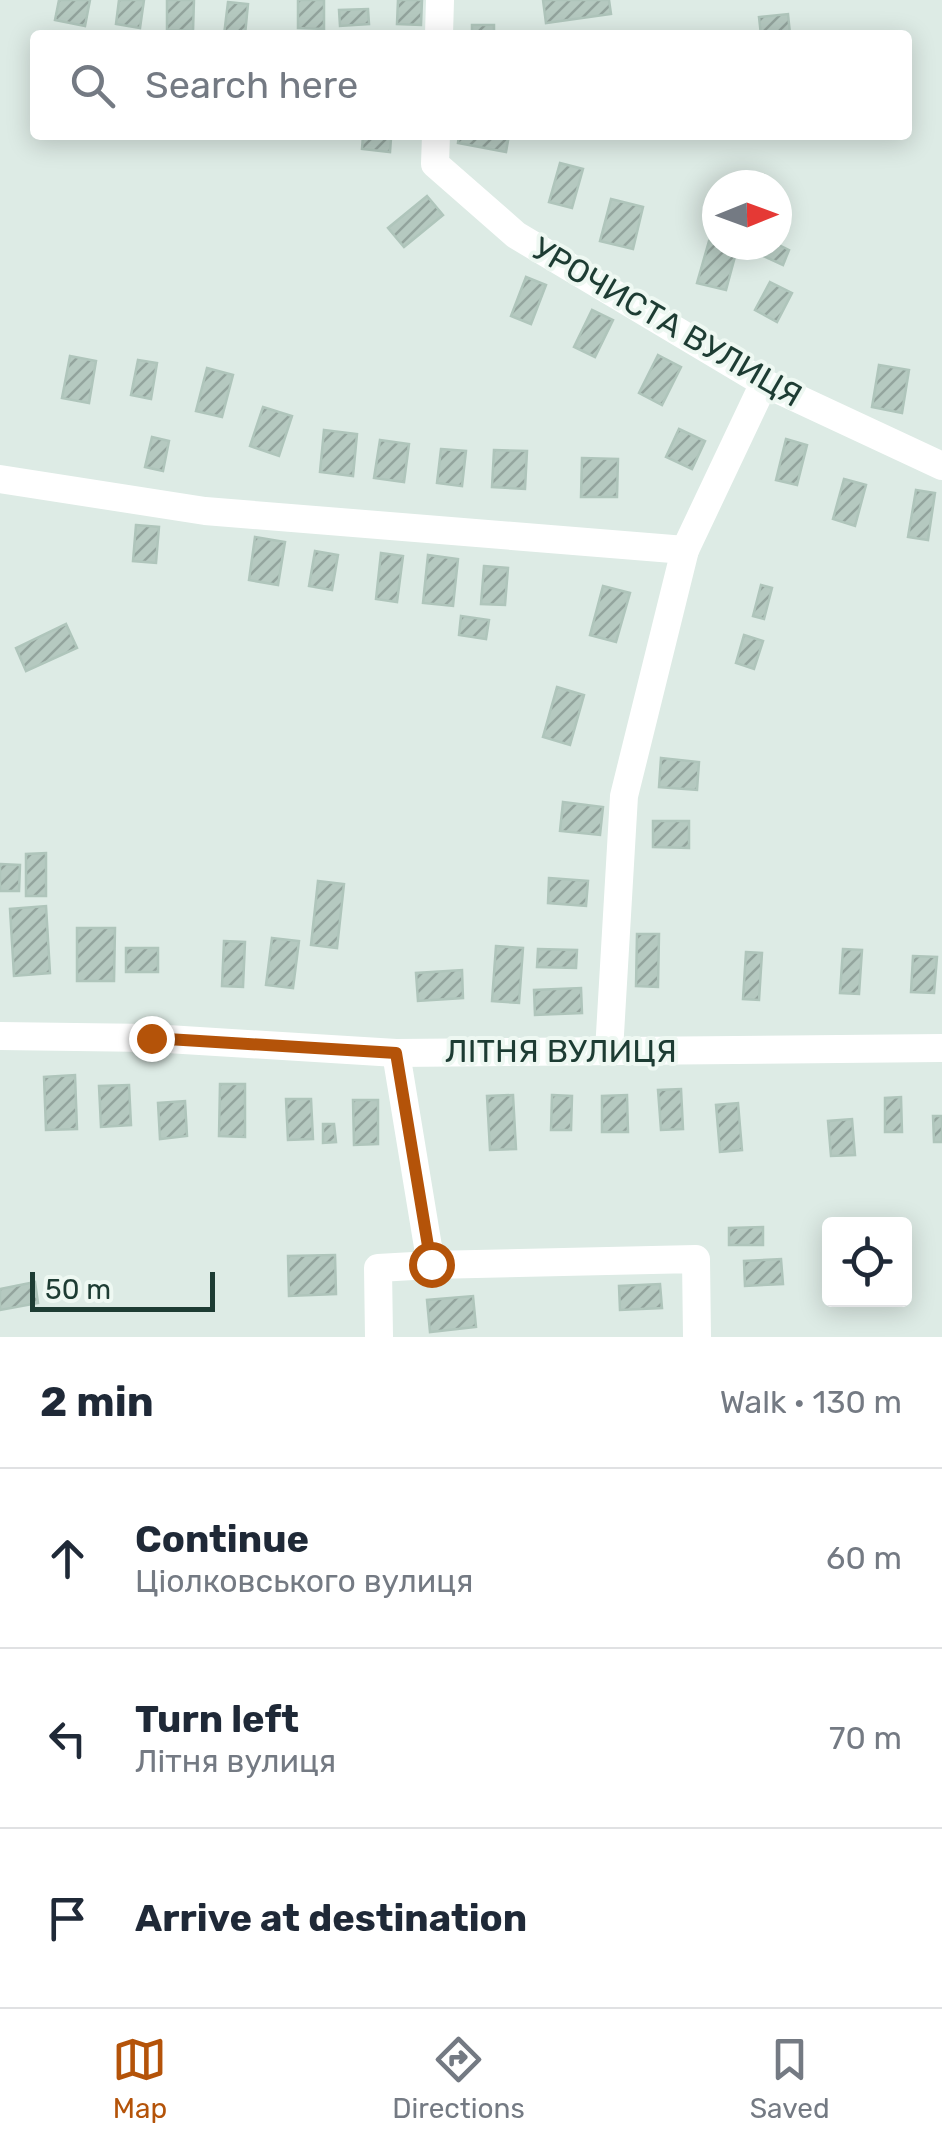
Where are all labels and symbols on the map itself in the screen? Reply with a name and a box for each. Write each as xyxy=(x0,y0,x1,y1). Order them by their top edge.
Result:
north arrow xyxy=(702,170,792,260)
street label: УРОЧИСТА ВУЛИЦЯ xyxy=(525,229,809,415)
route end xyxy=(129,1016,175,1062)
street label: ЛІТНЯ ВУЛИЦЯ xyxy=(445,1032,677,1070)
route start xyxy=(409,1242,455,1288)
scale bar xyxy=(30,1267,215,1312)

